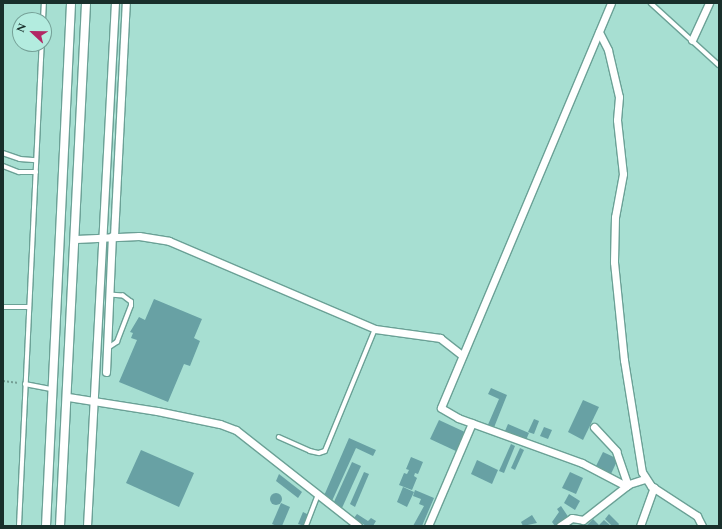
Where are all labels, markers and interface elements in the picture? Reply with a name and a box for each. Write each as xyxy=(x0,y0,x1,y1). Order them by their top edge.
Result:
north arrow xyxy=(12,12,52,52)
text: N xyxy=(12,20,31,35)

